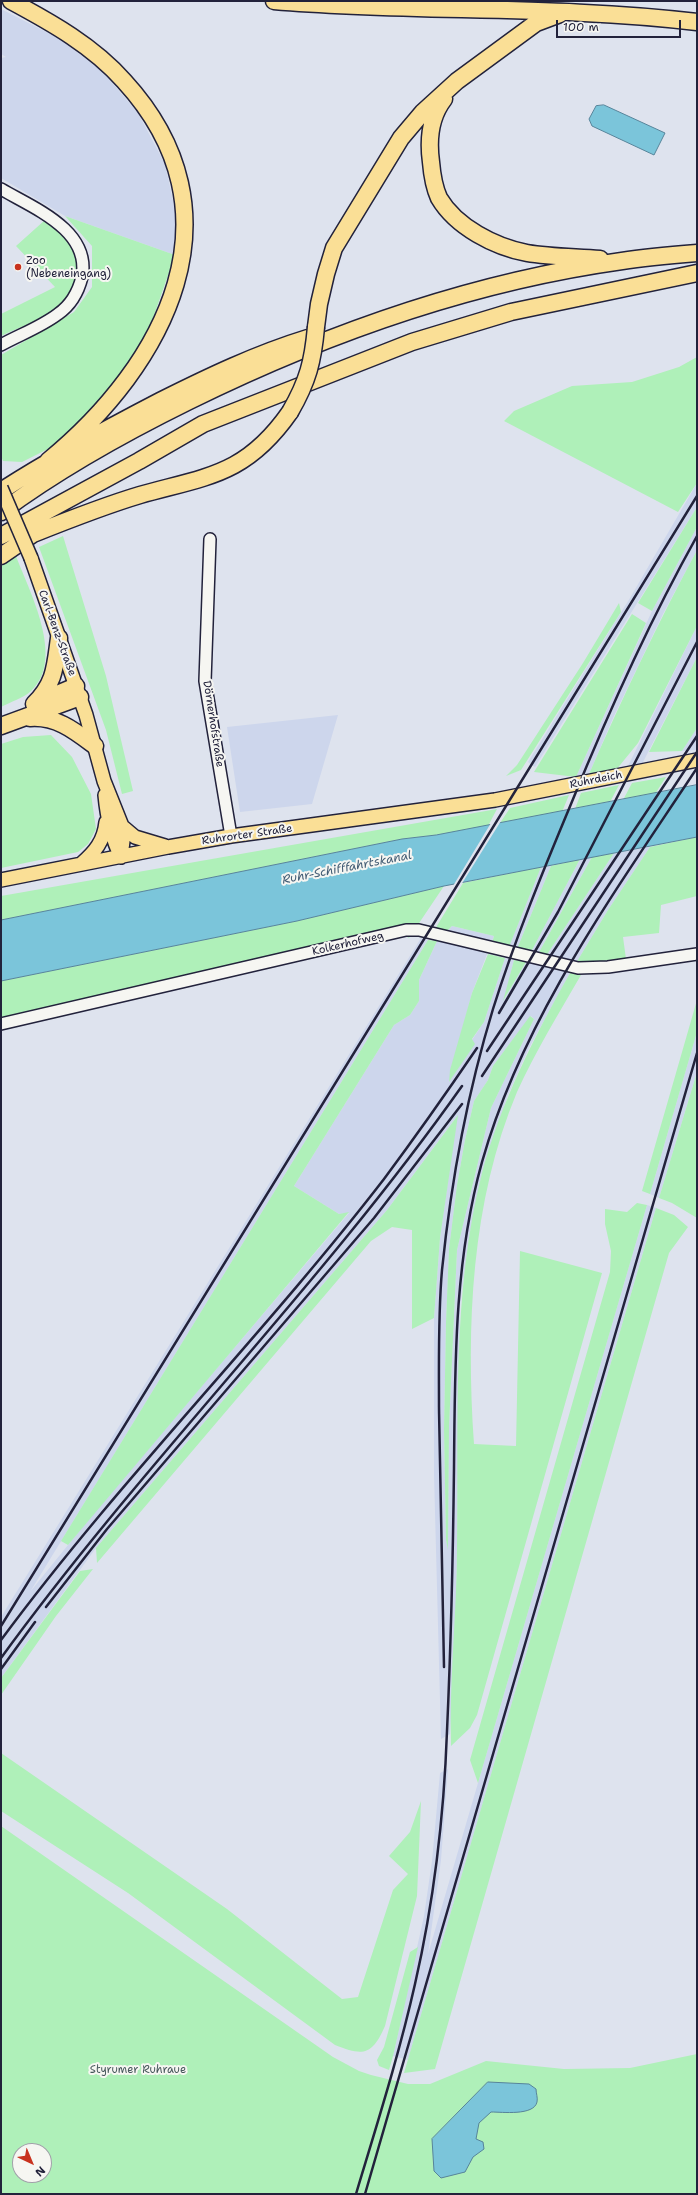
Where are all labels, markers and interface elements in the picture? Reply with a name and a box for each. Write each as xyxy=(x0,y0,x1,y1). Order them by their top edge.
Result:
scale bar xyxy=(558,12,683,38)
text: 100 m xyxy=(563,19,599,35)
place label: Zoo (Nebeneingang) xyxy=(26,254,111,280)
marker: Zoo (Nebeneingang) xyxy=(13,262,23,272)
street label: Carl-Benz-Straße xyxy=(35,588,79,678)
street label: Dörnerhofstraße xyxy=(200,680,226,768)
street label: Ruhrdeich xyxy=(569,768,623,792)
street label: Ruhrorter Straße xyxy=(201,822,293,848)
water label: Ruhr-Schifffahrtskanal xyxy=(281,848,413,888)
street label: Kolkerhofweg xyxy=(311,929,385,959)
park label: Styrumer Ruhraue xyxy=(90,2063,186,2077)
north arrow xyxy=(12,2143,52,2183)
text: N xyxy=(32,2163,48,2180)

